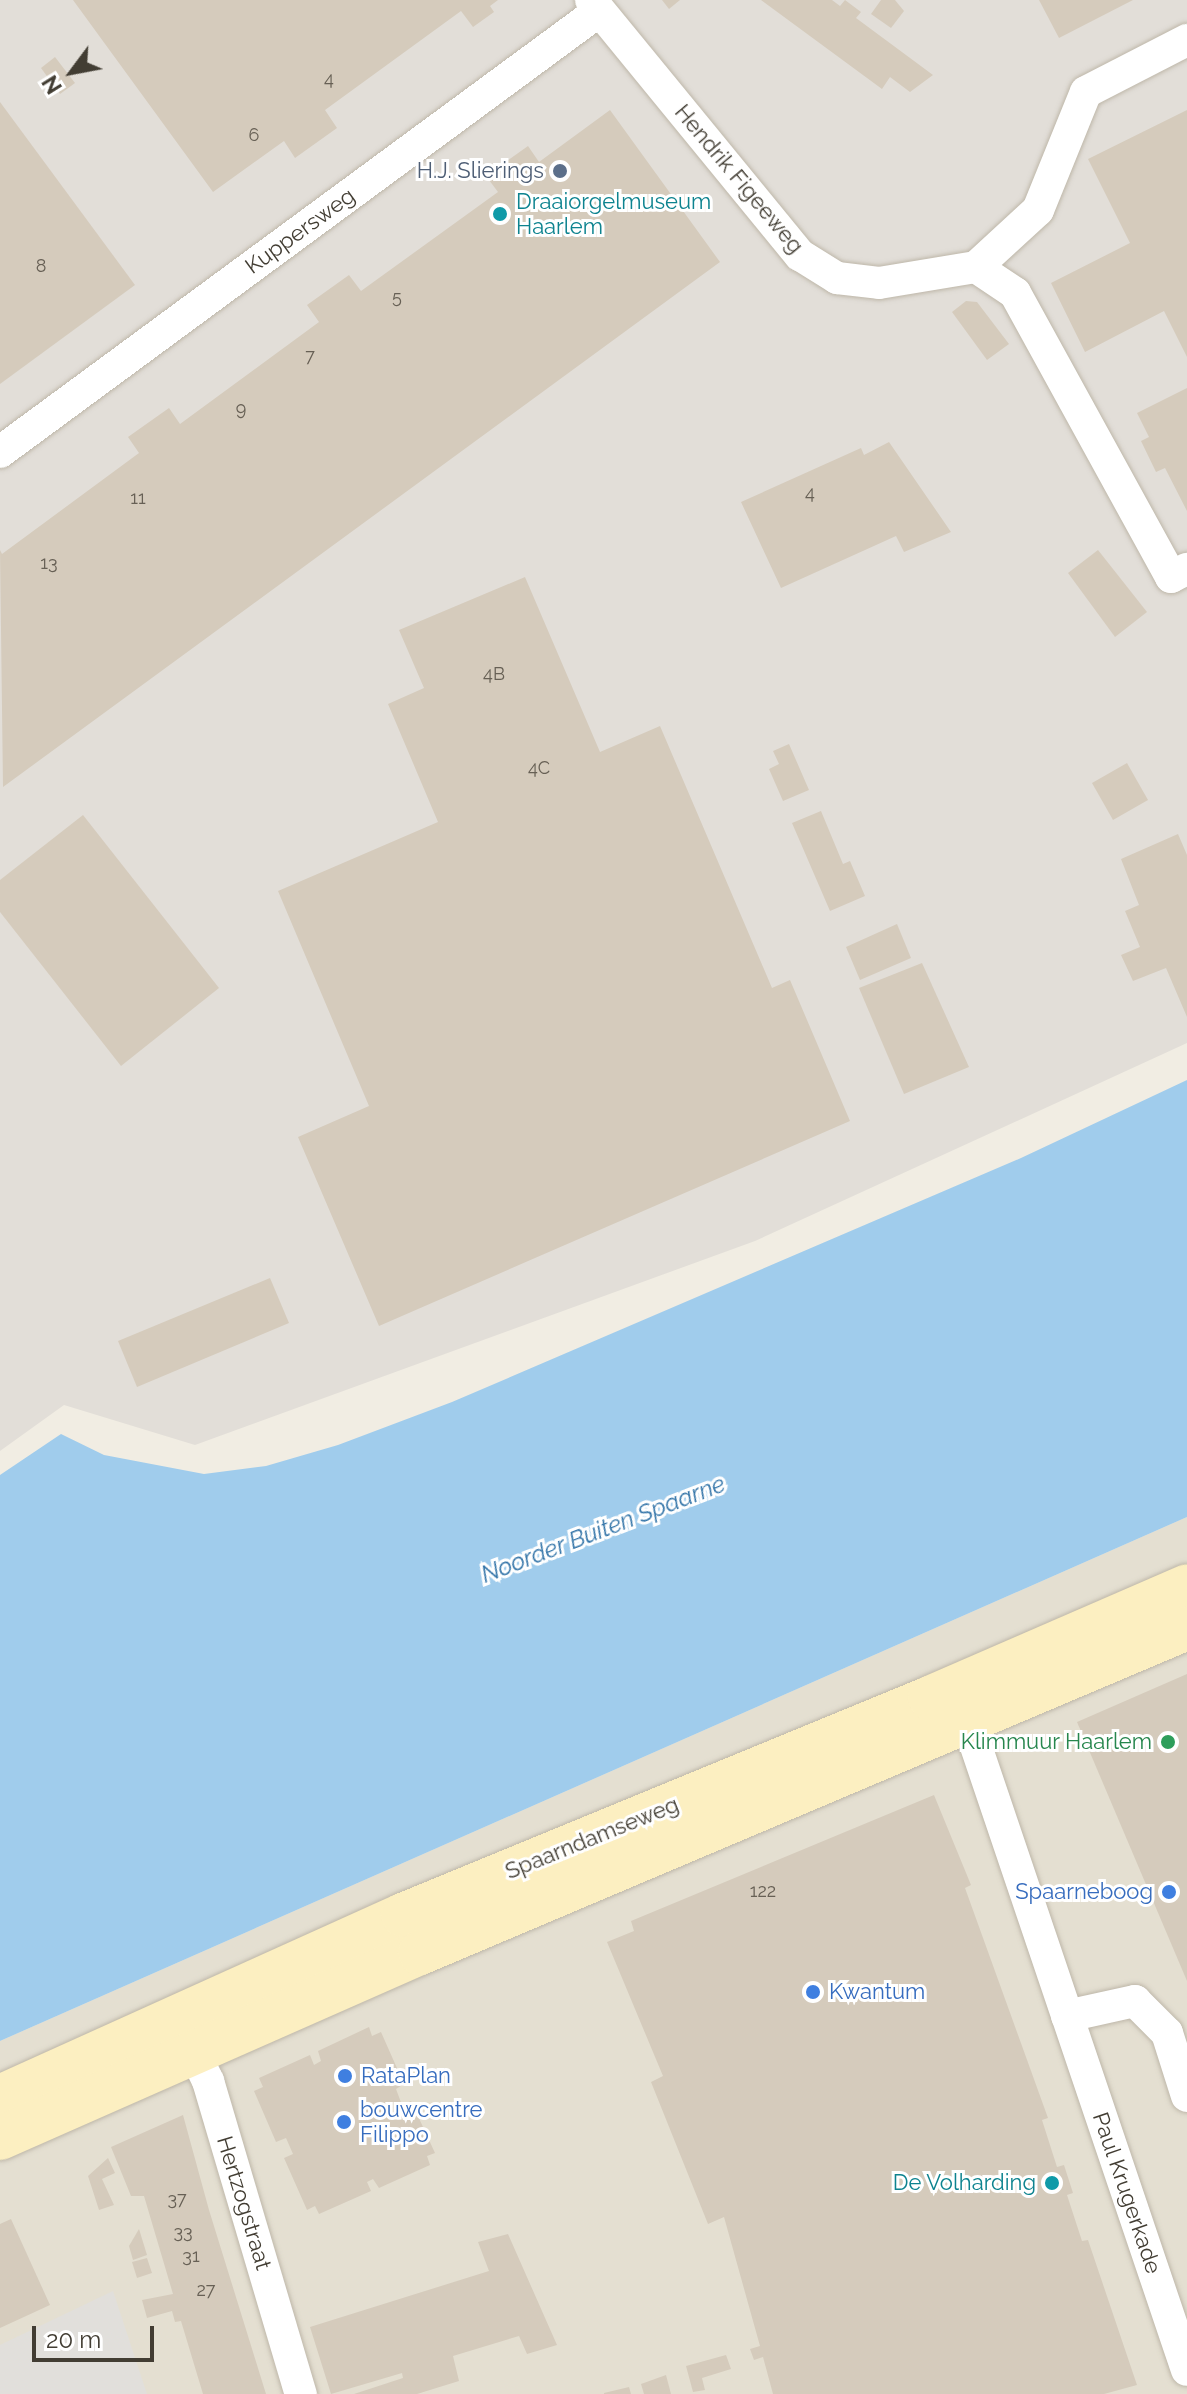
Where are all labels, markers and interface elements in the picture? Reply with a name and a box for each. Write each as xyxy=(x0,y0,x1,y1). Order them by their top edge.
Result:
north arrow xyxy=(32,32,112,112)
house number: 4 xyxy=(324,68,334,90)
text: N xyxy=(36,71,67,99)
street label: Hendrik Figeeweg xyxy=(669,99,809,259)
house number: 6 xyxy=(249,124,259,146)
place label: H.J. Slierings xyxy=(417,158,544,184)
marker: H.J. Slierings xyxy=(551,162,569,180)
street label: Kuppersweg xyxy=(240,182,360,280)
place label: Draaiorgelmuseum Haarlem xyxy=(516,188,711,240)
marker: Draaiorgelmuseum Haarlem xyxy=(491,205,509,223)
house number: 8 xyxy=(36,255,46,277)
house number: 5 xyxy=(392,286,402,308)
house number: 7 xyxy=(305,345,315,367)
house number: 9 xyxy=(236,398,246,420)
house number: 4 xyxy=(805,482,815,504)
house number: 11 xyxy=(130,487,146,509)
house number: 13 xyxy=(40,552,58,574)
house number: 4B xyxy=(483,663,505,685)
house number: 4C xyxy=(528,757,550,779)
water label: Noorder Buiten Spaarne xyxy=(477,1469,729,1589)
place label: Klimmuur Haarlem xyxy=(960,1729,1152,1755)
marker: Klimmuur Haarlem xyxy=(1159,1733,1177,1751)
street label: Spaarndamseweg xyxy=(501,1791,683,1885)
place label: Spaarneboog xyxy=(1015,1879,1153,1905)
house number: 122 xyxy=(750,1880,776,1902)
marker: Spaarneboog xyxy=(1160,1883,1178,1901)
place label: Kwantum xyxy=(829,1979,925,2005)
marker: Kwantum xyxy=(804,1983,822,2001)
place label: RataPlan xyxy=(361,2063,451,2089)
marker: RataPlan xyxy=(336,2067,354,2085)
place label: bouwcentre Filippo xyxy=(360,2096,482,2148)
street label: Paul Krugerkade xyxy=(1087,2109,1167,2277)
marker: bouwcentre Filippo xyxy=(335,2113,353,2131)
street label: Hertzogstraat xyxy=(211,2133,277,2273)
place label: De Volharding xyxy=(892,2170,1036,2196)
marker: De Volharding xyxy=(1043,2174,1061,2192)
house number: 37 xyxy=(167,2188,187,2210)
house number: 33 xyxy=(173,2221,193,2243)
house number: 31 xyxy=(182,2245,200,2267)
house number: 27 xyxy=(196,2279,216,2301)
scale bar xyxy=(36,2310,158,2360)
text: 20 m xyxy=(46,2325,101,2354)

